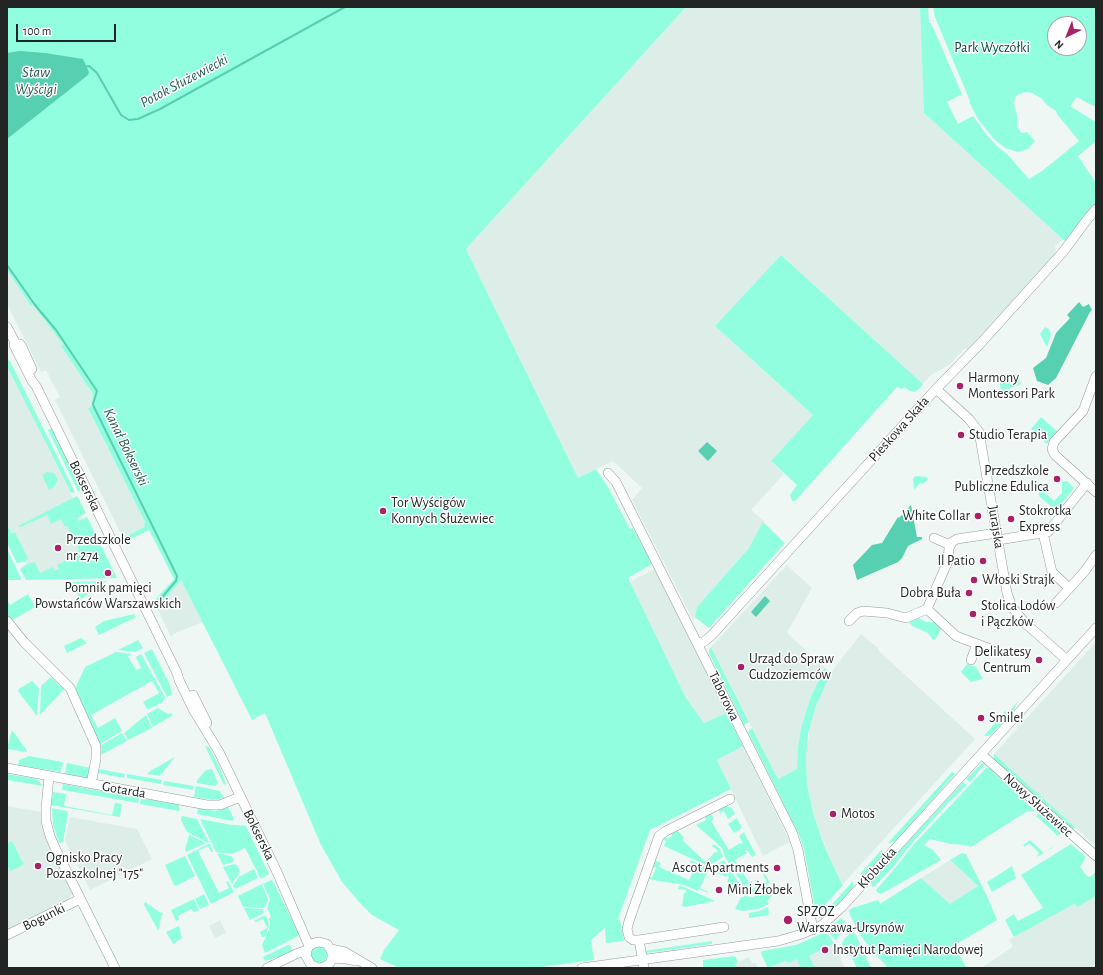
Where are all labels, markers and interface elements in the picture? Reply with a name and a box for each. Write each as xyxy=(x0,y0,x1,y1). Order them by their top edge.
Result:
scale bar xyxy=(18,16,118,42)
north arrow xyxy=(1047,16,1087,56)
text: 100 m xyxy=(23,25,51,37)
text: N xyxy=(1053,38,1066,51)
park label: Park Wyczółki xyxy=(954,40,1030,56)
water label: Potok Służewiecki xyxy=(137,50,231,112)
water label: Staw Wyścigi xyxy=(15,63,57,98)
place label: Harmony Montessori Park xyxy=(968,370,1055,402)
marker: Harmony Montessori Park xyxy=(955,381,965,391)
street label: Pieskowa Skała xyxy=(865,393,933,465)
water label: Kanał Bokserski xyxy=(99,405,153,489)
place label: Studio Terapia xyxy=(969,427,1047,443)
marker: Studio Terapia xyxy=(956,430,966,440)
street label: Bokserska xyxy=(65,458,105,514)
place label: Przedszkole Publiczne Edulica xyxy=(954,463,1049,496)
marker: Przedszkole Publiczne Edulica xyxy=(1052,474,1062,484)
place label: Tor Wyścigów Konnych Służewiec xyxy=(391,495,494,528)
place label: Stokrotka Express xyxy=(1019,503,1072,536)
street label: Jurajska xyxy=(984,504,1008,550)
marker: Tor Wyścigów Konnych Służewiec xyxy=(378,506,388,516)
place label: White Collar xyxy=(902,508,970,524)
marker: White Collar xyxy=(973,511,983,521)
marker: Stokrotka Express xyxy=(1006,514,1016,524)
place label: Przedszkole nr 274 xyxy=(66,532,131,564)
marker: Przedszkole nr 274 xyxy=(53,543,63,553)
place label: Il Patio xyxy=(937,553,975,569)
marker: Il Patio xyxy=(978,556,988,566)
marker: Pomnik pamięci Powstańców Warszawskich xyxy=(103,568,113,578)
place label: Włoski Strajk xyxy=(982,572,1054,588)
marker: Włoski Strajk xyxy=(969,575,979,585)
place label: Pomnik pamięci Powstańców Warszawskich xyxy=(35,580,181,612)
place label: Dobra Buła xyxy=(900,585,961,601)
marker: Dobra Buła xyxy=(964,588,974,598)
place label: Stolica Lodów i Pączków xyxy=(981,598,1055,630)
marker: Stolica Lodów i Pączków xyxy=(968,609,978,619)
place label: Delikatesy Centrum xyxy=(974,644,1031,676)
place label: Urząd do Spraw Cudzoziemców xyxy=(749,651,834,684)
marker: Delikatesy Centrum xyxy=(1034,655,1044,665)
marker: Urząd do Spraw Cudzoziemców xyxy=(736,662,746,672)
street label: Taborowa xyxy=(705,668,743,724)
place label: Smile! xyxy=(989,710,1024,726)
marker: Smile! xyxy=(976,713,986,723)
street label: Nowy Służewiec xyxy=(1000,769,1076,841)
street label: Gotarda xyxy=(101,778,147,802)
place label: Motos xyxy=(841,806,875,822)
street label: Bokserska xyxy=(239,807,279,863)
marker: Motos xyxy=(828,809,838,819)
street label: Kłobucka xyxy=(854,844,900,892)
place label: Ognisko Pracy Pozaszkolnej "175" xyxy=(46,850,143,882)
place label: Ascot Apartments xyxy=(672,860,769,876)
marker: Ognisko Pracy Pozaszkolnej "175" xyxy=(33,861,43,871)
marker: Ascot Apartments xyxy=(772,863,782,873)
place label: Mini Żłobek xyxy=(727,882,792,898)
marker: Mini Żłobek xyxy=(714,885,724,895)
street label: Bogunki xyxy=(20,900,68,934)
place label: SPZOZ Warszawa-Ursynów xyxy=(797,904,904,936)
marker: SPZOZ Warszawa-Ursynów xyxy=(782,914,794,926)
place label: Instytut Pamięci Narodowej xyxy=(833,942,984,958)
marker: Instytut Pamięci Narodowej xyxy=(820,945,830,955)

